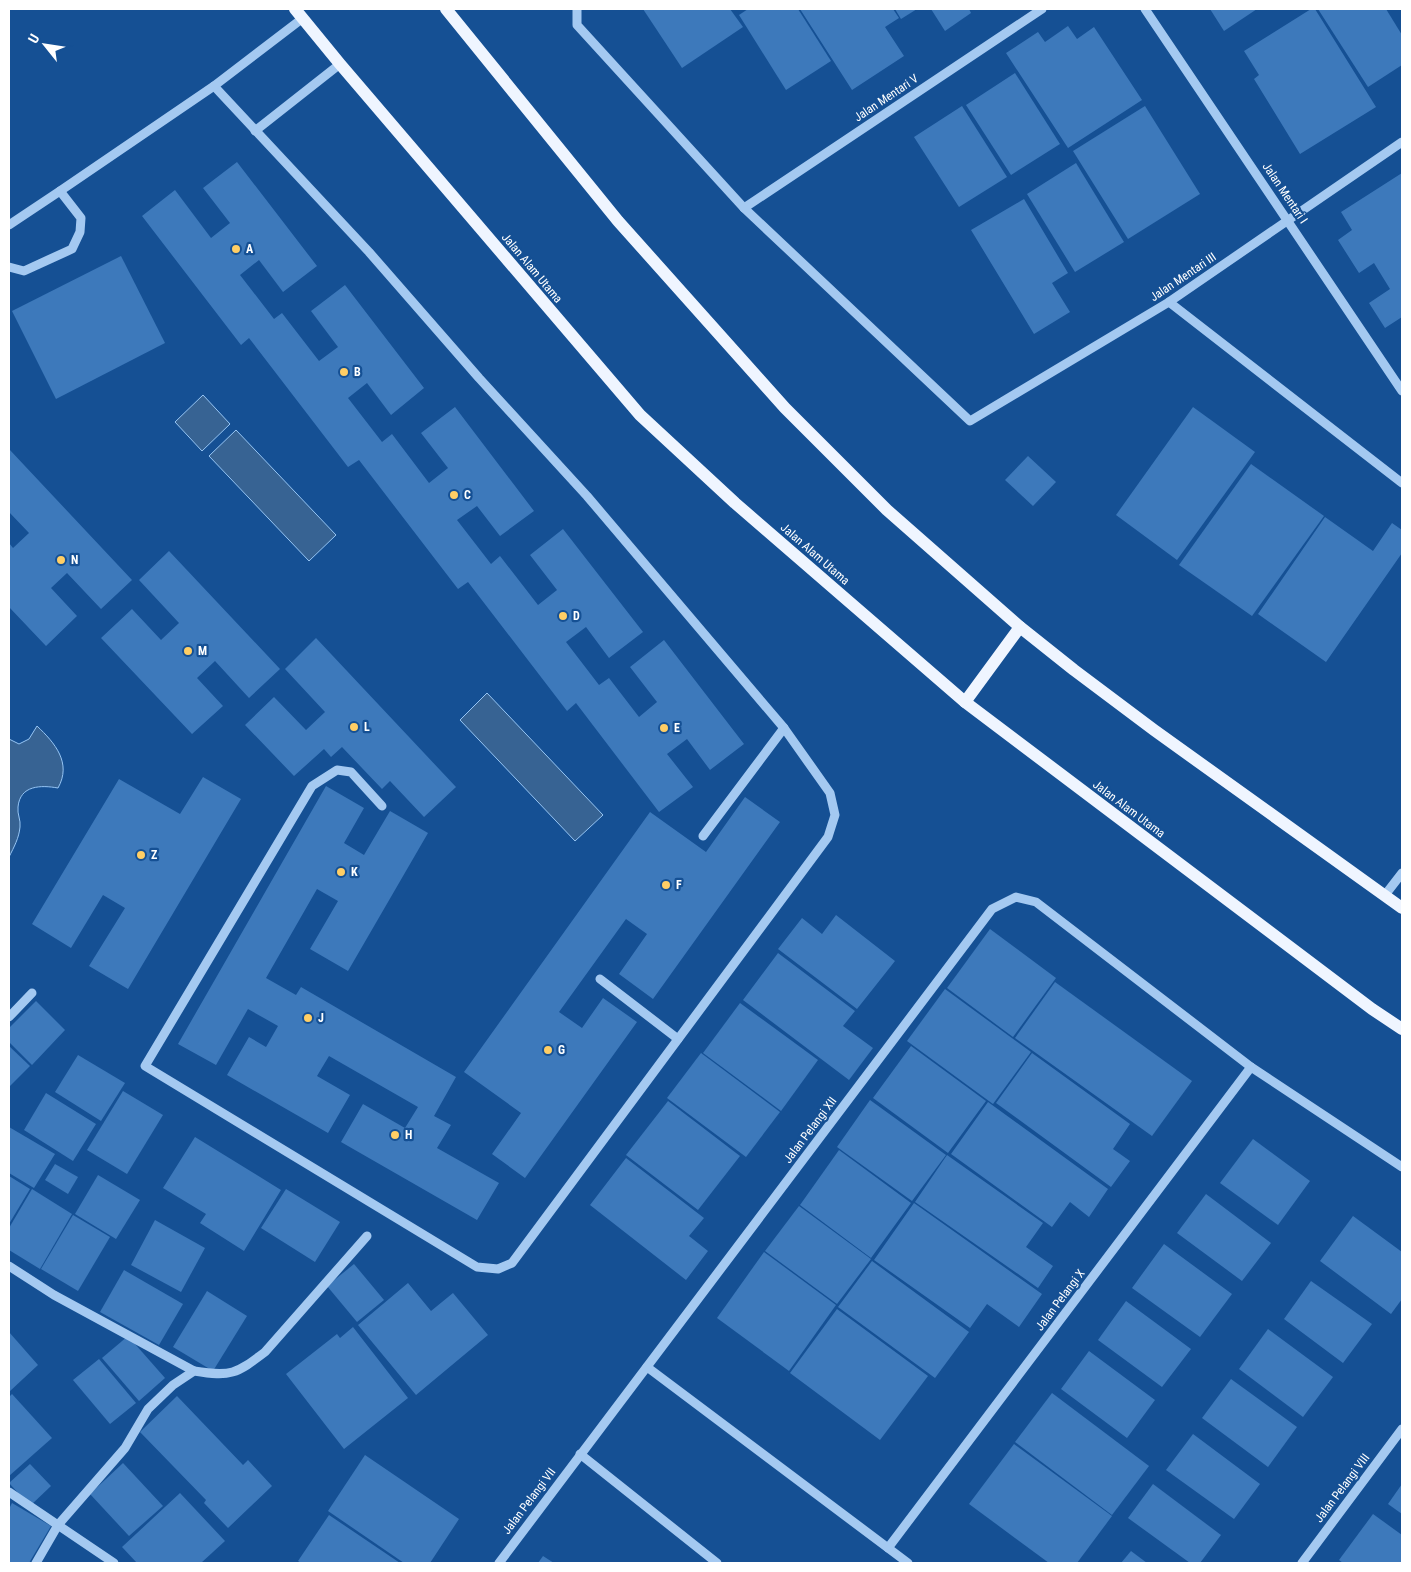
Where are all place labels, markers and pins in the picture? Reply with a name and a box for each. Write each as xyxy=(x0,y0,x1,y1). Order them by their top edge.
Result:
place label: A xyxy=(246,242,254,256)
marker: A xyxy=(230,243,242,255)
place label: B xyxy=(354,365,361,379)
marker: B xyxy=(338,366,350,378)
place label: C xyxy=(464,488,471,502)
marker: C xyxy=(448,489,460,501)
place label: N xyxy=(71,553,78,567)
marker: N xyxy=(55,554,67,566)
place label: D xyxy=(573,609,580,623)
marker: D xyxy=(557,610,569,622)
place label: M xyxy=(198,644,207,658)
marker: M xyxy=(182,645,194,657)
place label: L xyxy=(364,720,370,734)
marker: L xyxy=(348,721,360,733)
place label: E xyxy=(674,721,680,735)
marker: E xyxy=(658,722,670,734)
place label: Z xyxy=(151,848,157,862)
marker: Z xyxy=(135,849,147,861)
place label: K xyxy=(351,865,358,879)
marker: K xyxy=(335,866,347,878)
place label: F xyxy=(676,878,682,892)
marker: F xyxy=(660,879,672,891)
place label: J xyxy=(318,1011,324,1025)
marker: J xyxy=(302,1012,314,1024)
place label: G xyxy=(558,1043,565,1057)
marker: G xyxy=(542,1044,554,1056)
place label: H xyxy=(405,1128,412,1142)
marker: H xyxy=(389,1129,401,1141)

